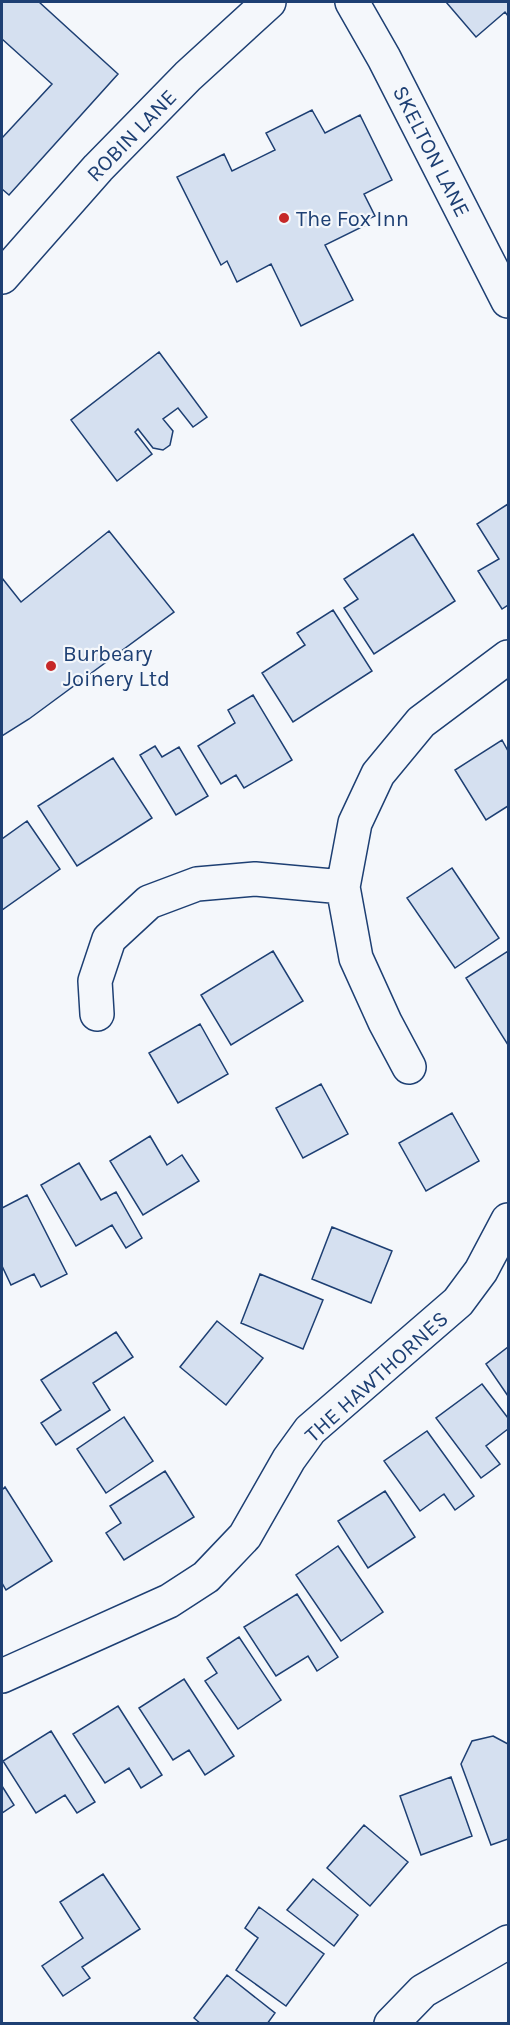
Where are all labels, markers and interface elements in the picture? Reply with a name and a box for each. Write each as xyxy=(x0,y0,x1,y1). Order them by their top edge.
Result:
street label: SKELTON LANE xyxy=(387,81,475,222)
street label: ROBIN LANE xyxy=(81,84,182,187)
place label: The Fox Inn xyxy=(296,206,409,232)
marker: The Fox Inn xyxy=(277,211,291,225)
place label: Burbeary Joinery Ltd xyxy=(63,641,170,692)
marker: Burbeary Joinery Ltd xyxy=(44,659,58,673)
street label: THE HAWTHORNES xyxy=(300,1306,454,1448)

